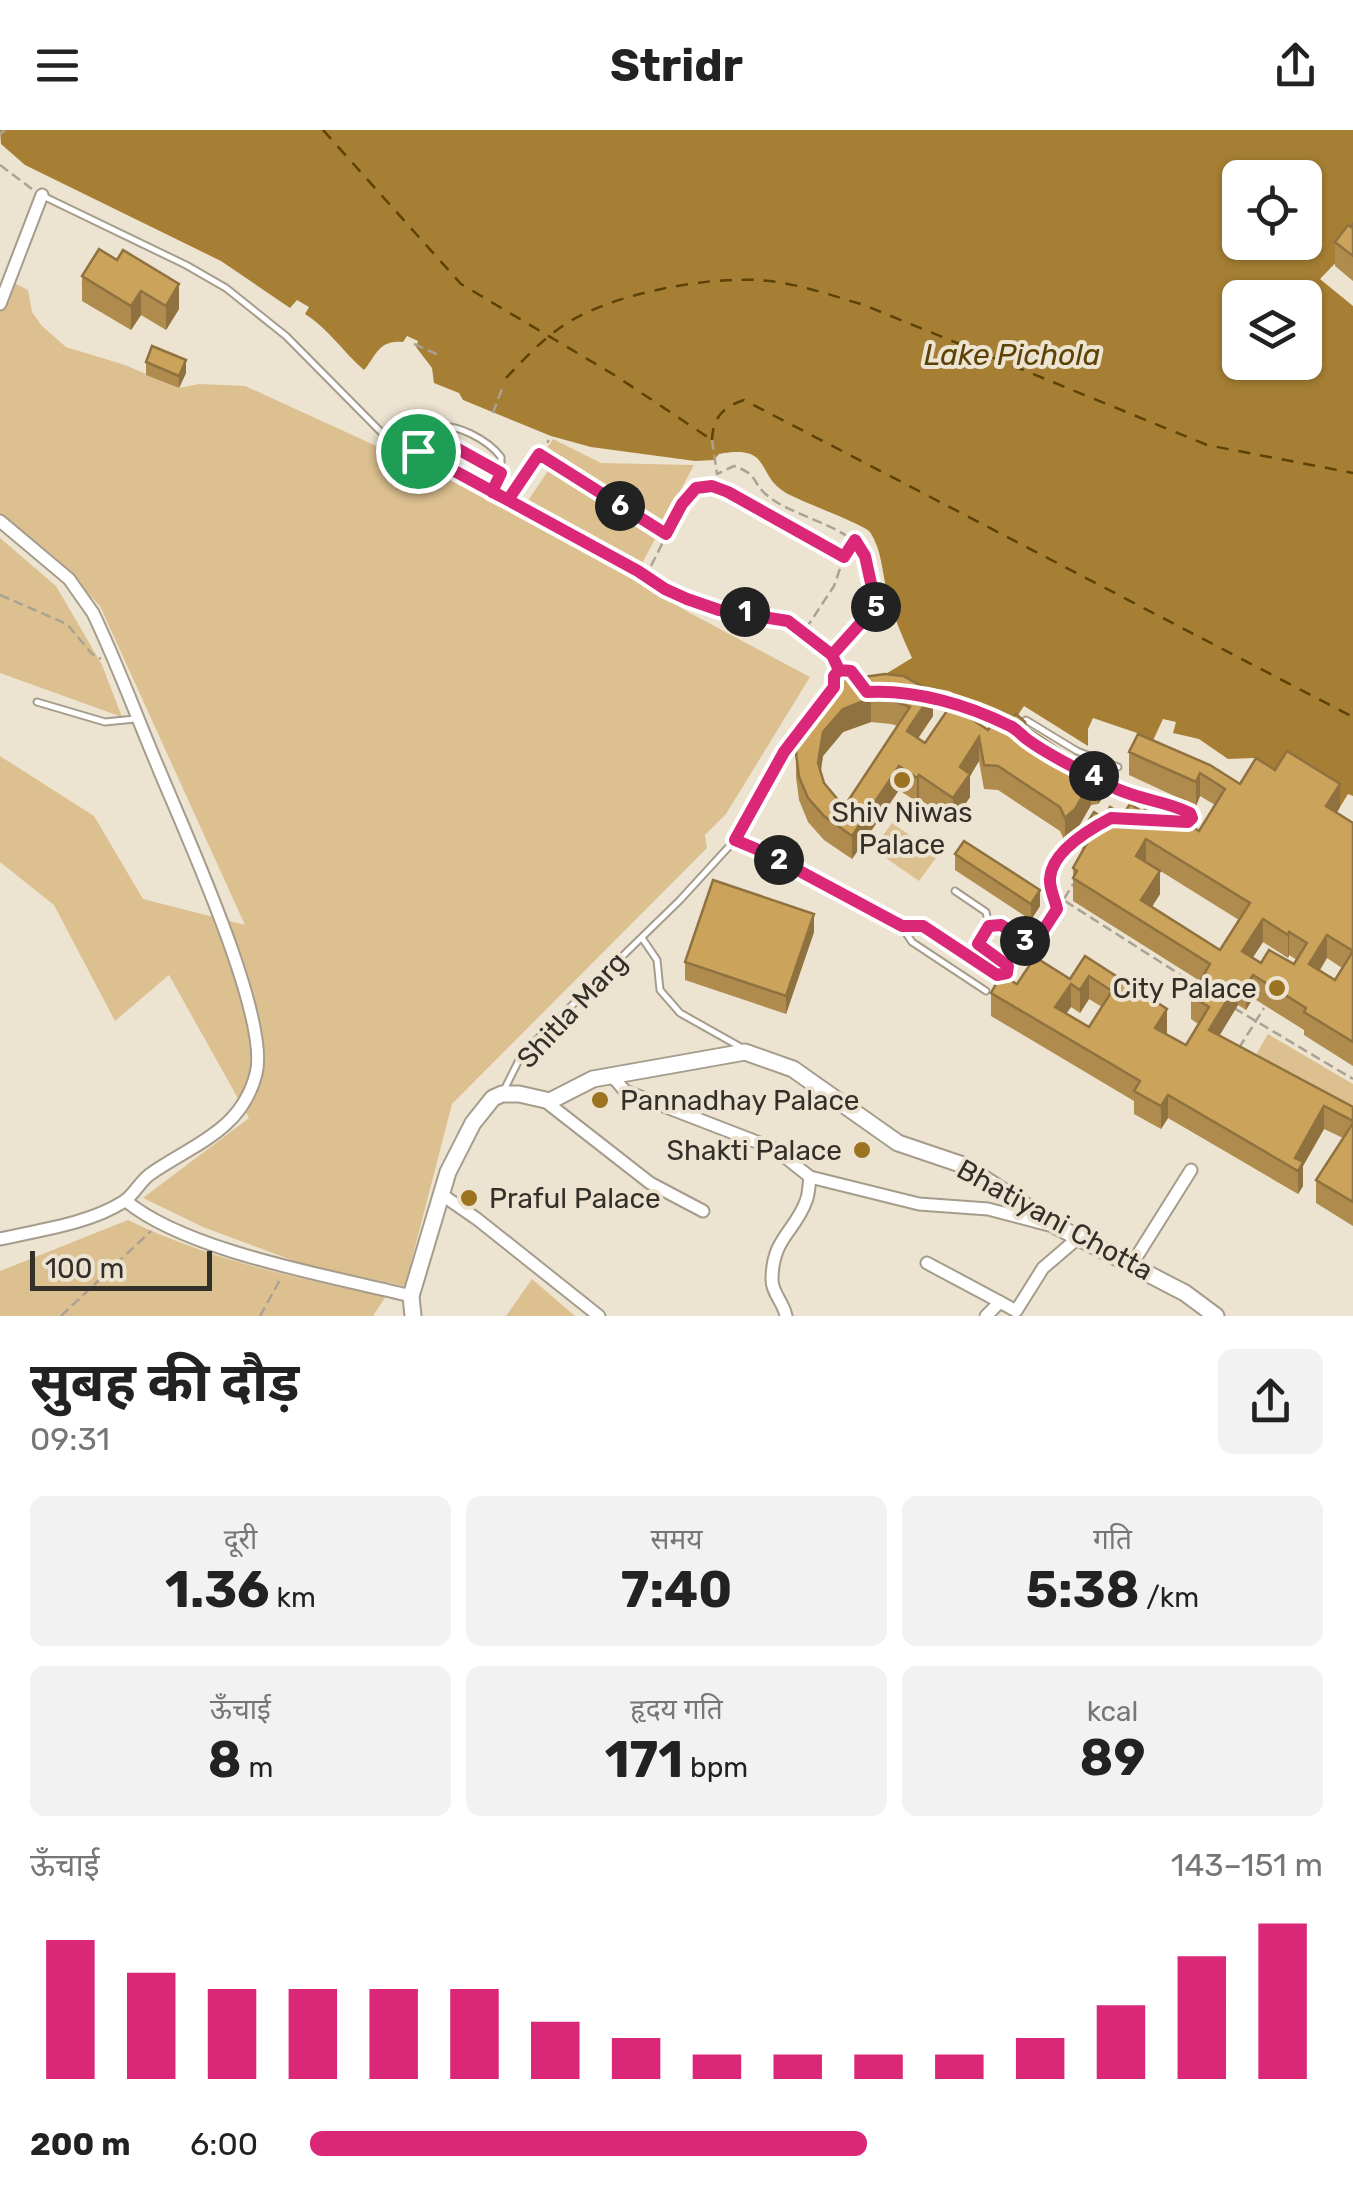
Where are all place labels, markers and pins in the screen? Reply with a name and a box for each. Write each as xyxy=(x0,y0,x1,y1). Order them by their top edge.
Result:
pin xyxy=(376,409,461,494)
pin: 6 xyxy=(595,481,645,531)
pin: 5 xyxy=(851,582,901,632)
pin: 1 xyxy=(720,587,770,637)
pin: 4 xyxy=(1069,751,1119,801)
marker: Shiv Niwas Palace xyxy=(891,769,913,791)
place label: Shiv Niwas Palace xyxy=(832,796,972,861)
pin: 2 xyxy=(754,835,804,885)
pin: 3 xyxy=(1000,916,1050,966)
place label: City Palace xyxy=(1112,972,1257,1005)
marker: City Palace xyxy=(1266,977,1288,999)
place label: Pannadhay Palace xyxy=(620,1084,860,1117)
marker: Pannadhay Palace xyxy=(589,1089,611,1111)
place label: Shakti Palace xyxy=(666,1134,842,1167)
marker: Shakti Palace xyxy=(851,1139,873,1161)
place label: Praful Palace xyxy=(489,1182,661,1215)
marker: Praful Palace xyxy=(458,1187,480,1209)

